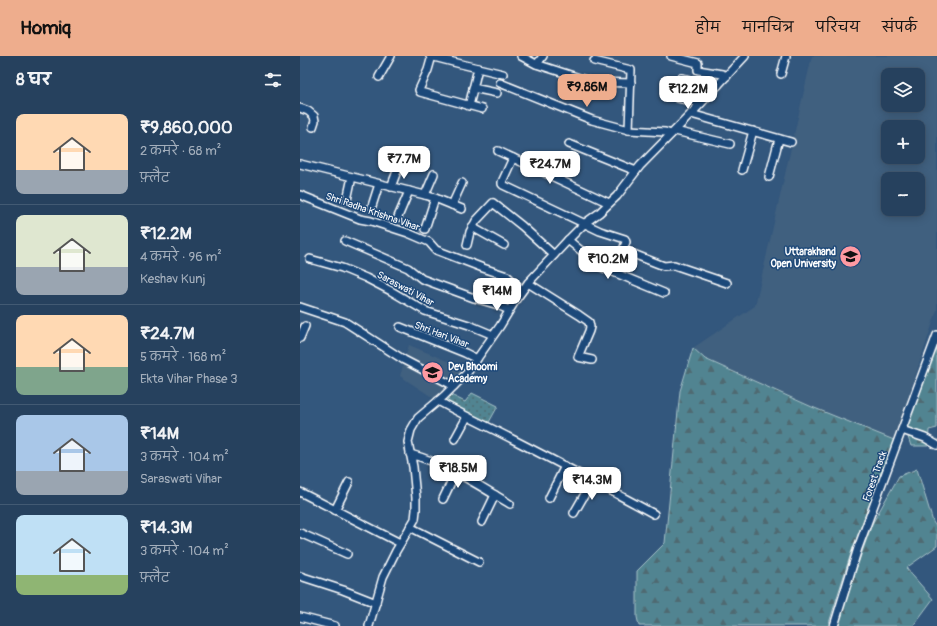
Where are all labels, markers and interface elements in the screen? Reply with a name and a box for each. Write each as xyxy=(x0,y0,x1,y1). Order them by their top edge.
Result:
text: Homiq xyxy=(20,16,71,40)
text: होम xyxy=(696,19,720,36)
text: मानचित्र xyxy=(742,19,794,36)
text: परिचय xyxy=(816,19,860,36)
text: संपर्क xyxy=(882,19,917,36)
map controls xyxy=(881,68,925,216)
button: layers xyxy=(881,68,925,112)
text: 8 घर xyxy=(16,69,51,90)
icon: filters xyxy=(262,69,284,91)
pin: ₹9.86M xyxy=(554,74,620,108)
pin: ₹12.2M xyxy=(655,76,721,110)
text: ₹9.86M xyxy=(567,79,607,95)
text: ₹12.2M xyxy=(668,81,708,97)
text: ₹9,860,000 xyxy=(140,117,233,138)
button: + xyxy=(881,120,925,164)
icon: home xyxy=(48,130,96,178)
text: 2 कमरे · 68 m² xyxy=(140,143,221,159)
pin: ₹7.7M xyxy=(376,146,432,180)
text: ₹7.7M xyxy=(387,151,421,167)
pin: ₹24.7M xyxy=(517,151,583,185)
text: ₹24.7M xyxy=(529,156,571,172)
text: फ़्लैट xyxy=(140,170,170,186)
button: − xyxy=(881,172,925,216)
street label: Shri Radha Krishna Vihar xyxy=(324,190,422,234)
text: ₹12.2M xyxy=(140,223,192,244)
icon: home xyxy=(48,231,96,279)
school or university icon: Uttarakhand Open University xyxy=(838,244,864,270)
pin: ₹10.2M xyxy=(575,246,641,280)
place label: Uttarakhand Open University xyxy=(770,246,837,270)
text: 4 कमरे · 96 m² xyxy=(140,249,222,265)
text: ₹10.2M xyxy=(587,251,629,267)
street label: Saraswati Vihar xyxy=(375,269,437,309)
text: Keshav Kunj xyxy=(140,271,206,287)
pin: ₹14M xyxy=(473,278,521,312)
text: ₹14M xyxy=(482,283,512,299)
street label: Shri Hari Vihar xyxy=(413,319,471,351)
text: ₹24.7M xyxy=(140,323,195,344)
icon: home xyxy=(48,331,96,379)
text: 5 कमरे · 168 m² xyxy=(140,349,226,365)
school or university icon: Dev Bhoomi Academy xyxy=(419,359,445,385)
place label: Dev Bhoomi Academy xyxy=(448,361,498,385)
text: Ekta Vihar Phase 3 xyxy=(140,371,238,387)
text: ₹14M xyxy=(140,423,179,444)
icon: home xyxy=(48,431,96,479)
text: 3 कमरे · 104 m² xyxy=(140,449,229,465)
street label: Forest Track xyxy=(860,449,890,503)
pin: ₹18.5M xyxy=(425,455,491,489)
text: ₹18.5M xyxy=(439,460,477,476)
pin: ₹14.3M xyxy=(559,467,625,501)
text: Saraswati Vihar xyxy=(140,471,222,487)
text: ₹14.3M xyxy=(572,472,612,488)
text: ₹14.3M xyxy=(140,517,192,538)
icon: home xyxy=(48,531,96,579)
text: 3 कमरे · 104 m² xyxy=(140,543,229,559)
text: फ़्लैट xyxy=(140,570,170,586)

